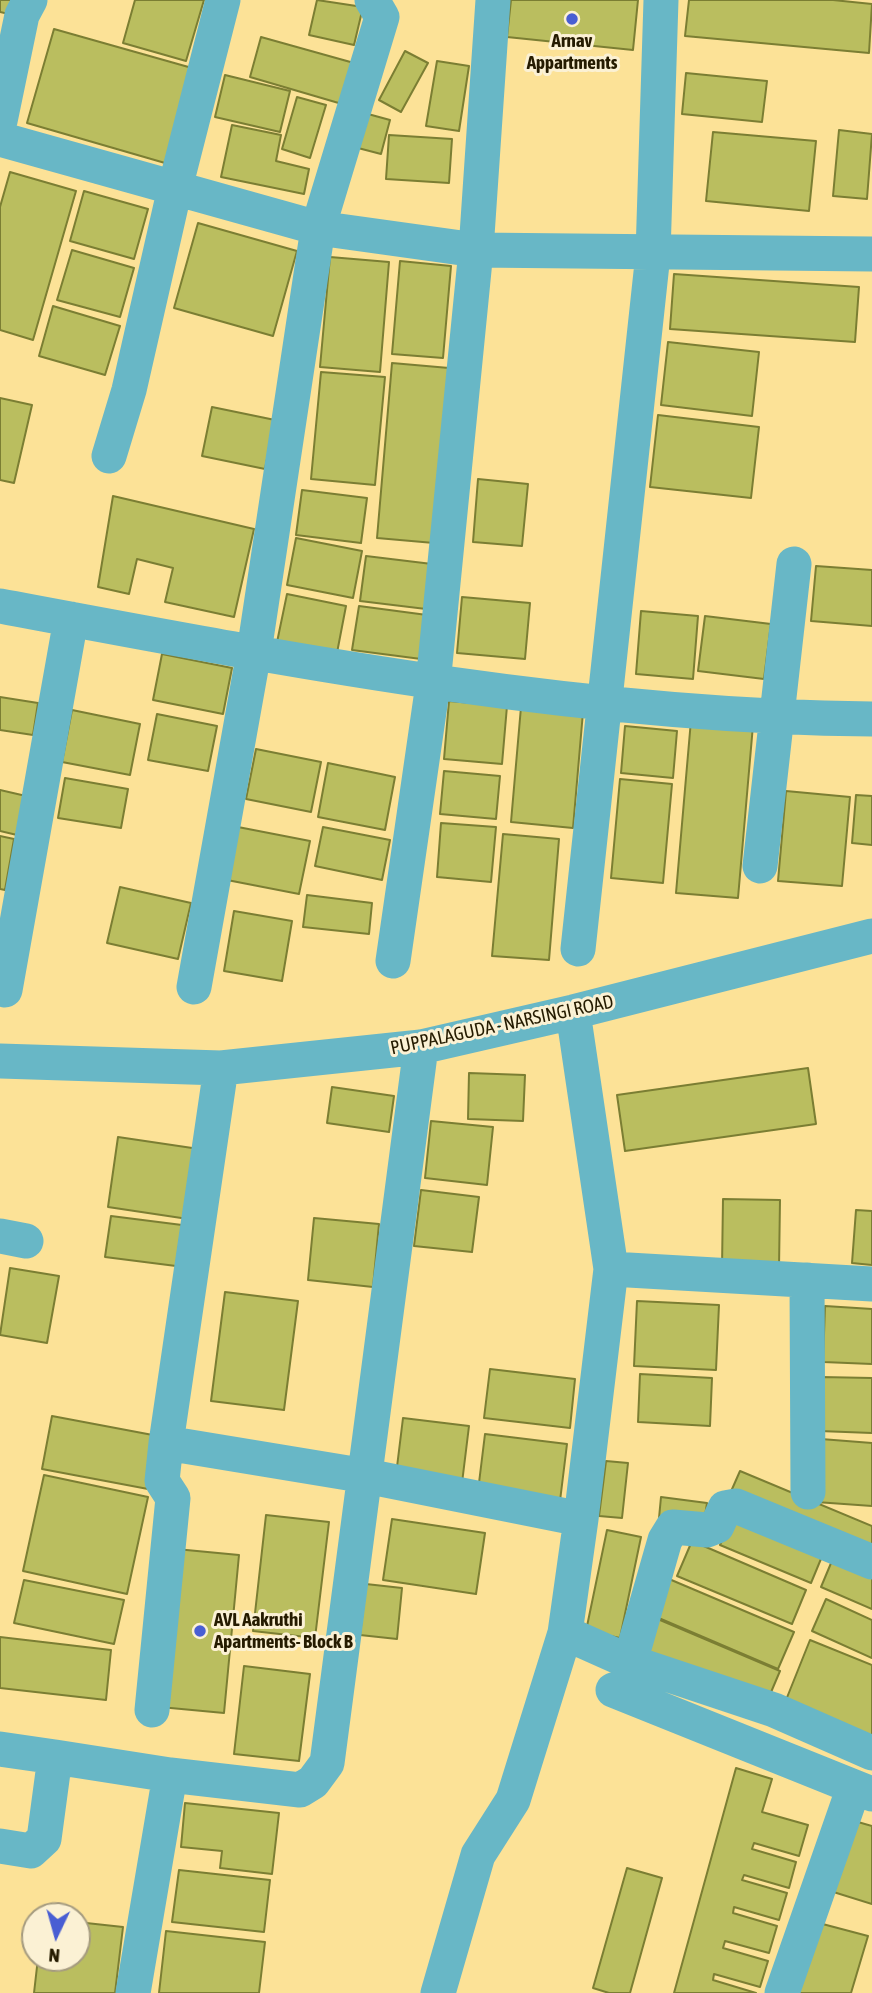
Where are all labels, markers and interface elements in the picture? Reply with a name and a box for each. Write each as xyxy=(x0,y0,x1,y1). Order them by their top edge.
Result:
marker: Arnav Appartments xyxy=(564,11,580,27)
place label: Arnav Appartments xyxy=(527,30,617,74)
street label: PUPPALAGUDA - NARSINGI ROAD xyxy=(388,990,616,1060)
place label: AVL Aakruthi Apartments- Block B xyxy=(214,1609,353,1653)
marker: AVL Aakruthi Apartments- Block B xyxy=(192,1623,208,1639)
north arrow xyxy=(21,1902,91,1972)
text: N xyxy=(48,1944,61,1967)

